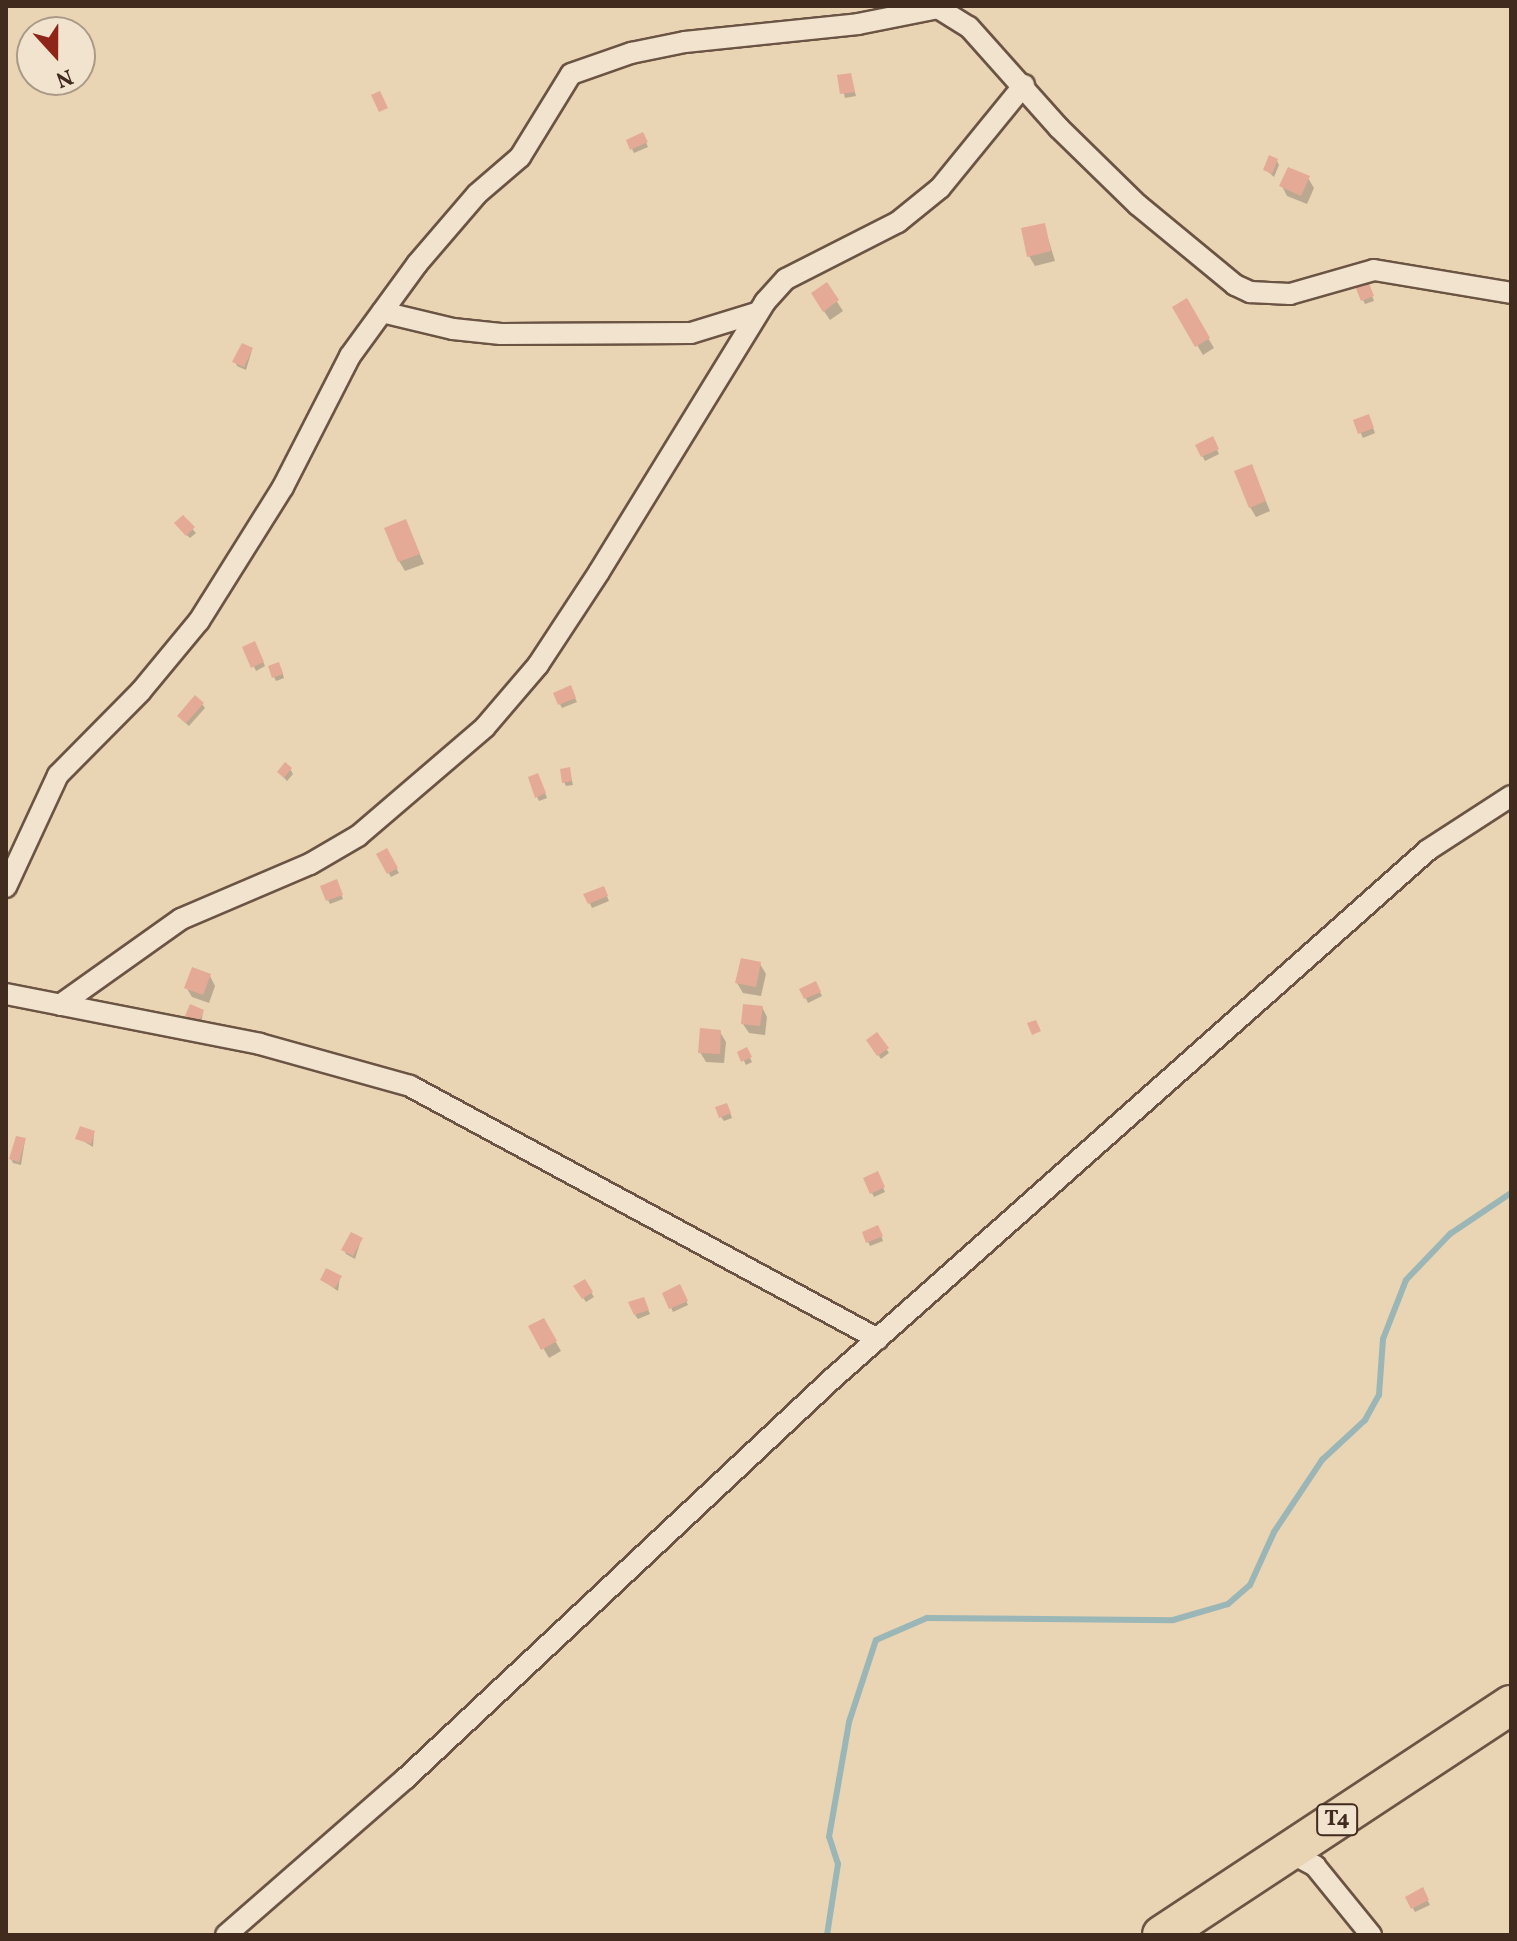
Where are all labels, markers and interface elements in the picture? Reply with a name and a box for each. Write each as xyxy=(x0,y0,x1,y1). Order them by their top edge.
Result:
north arrow xyxy=(16,16,96,96)
text: N xyxy=(51,60,77,94)
road number: T4 xyxy=(1315,1802,1359,1838)

